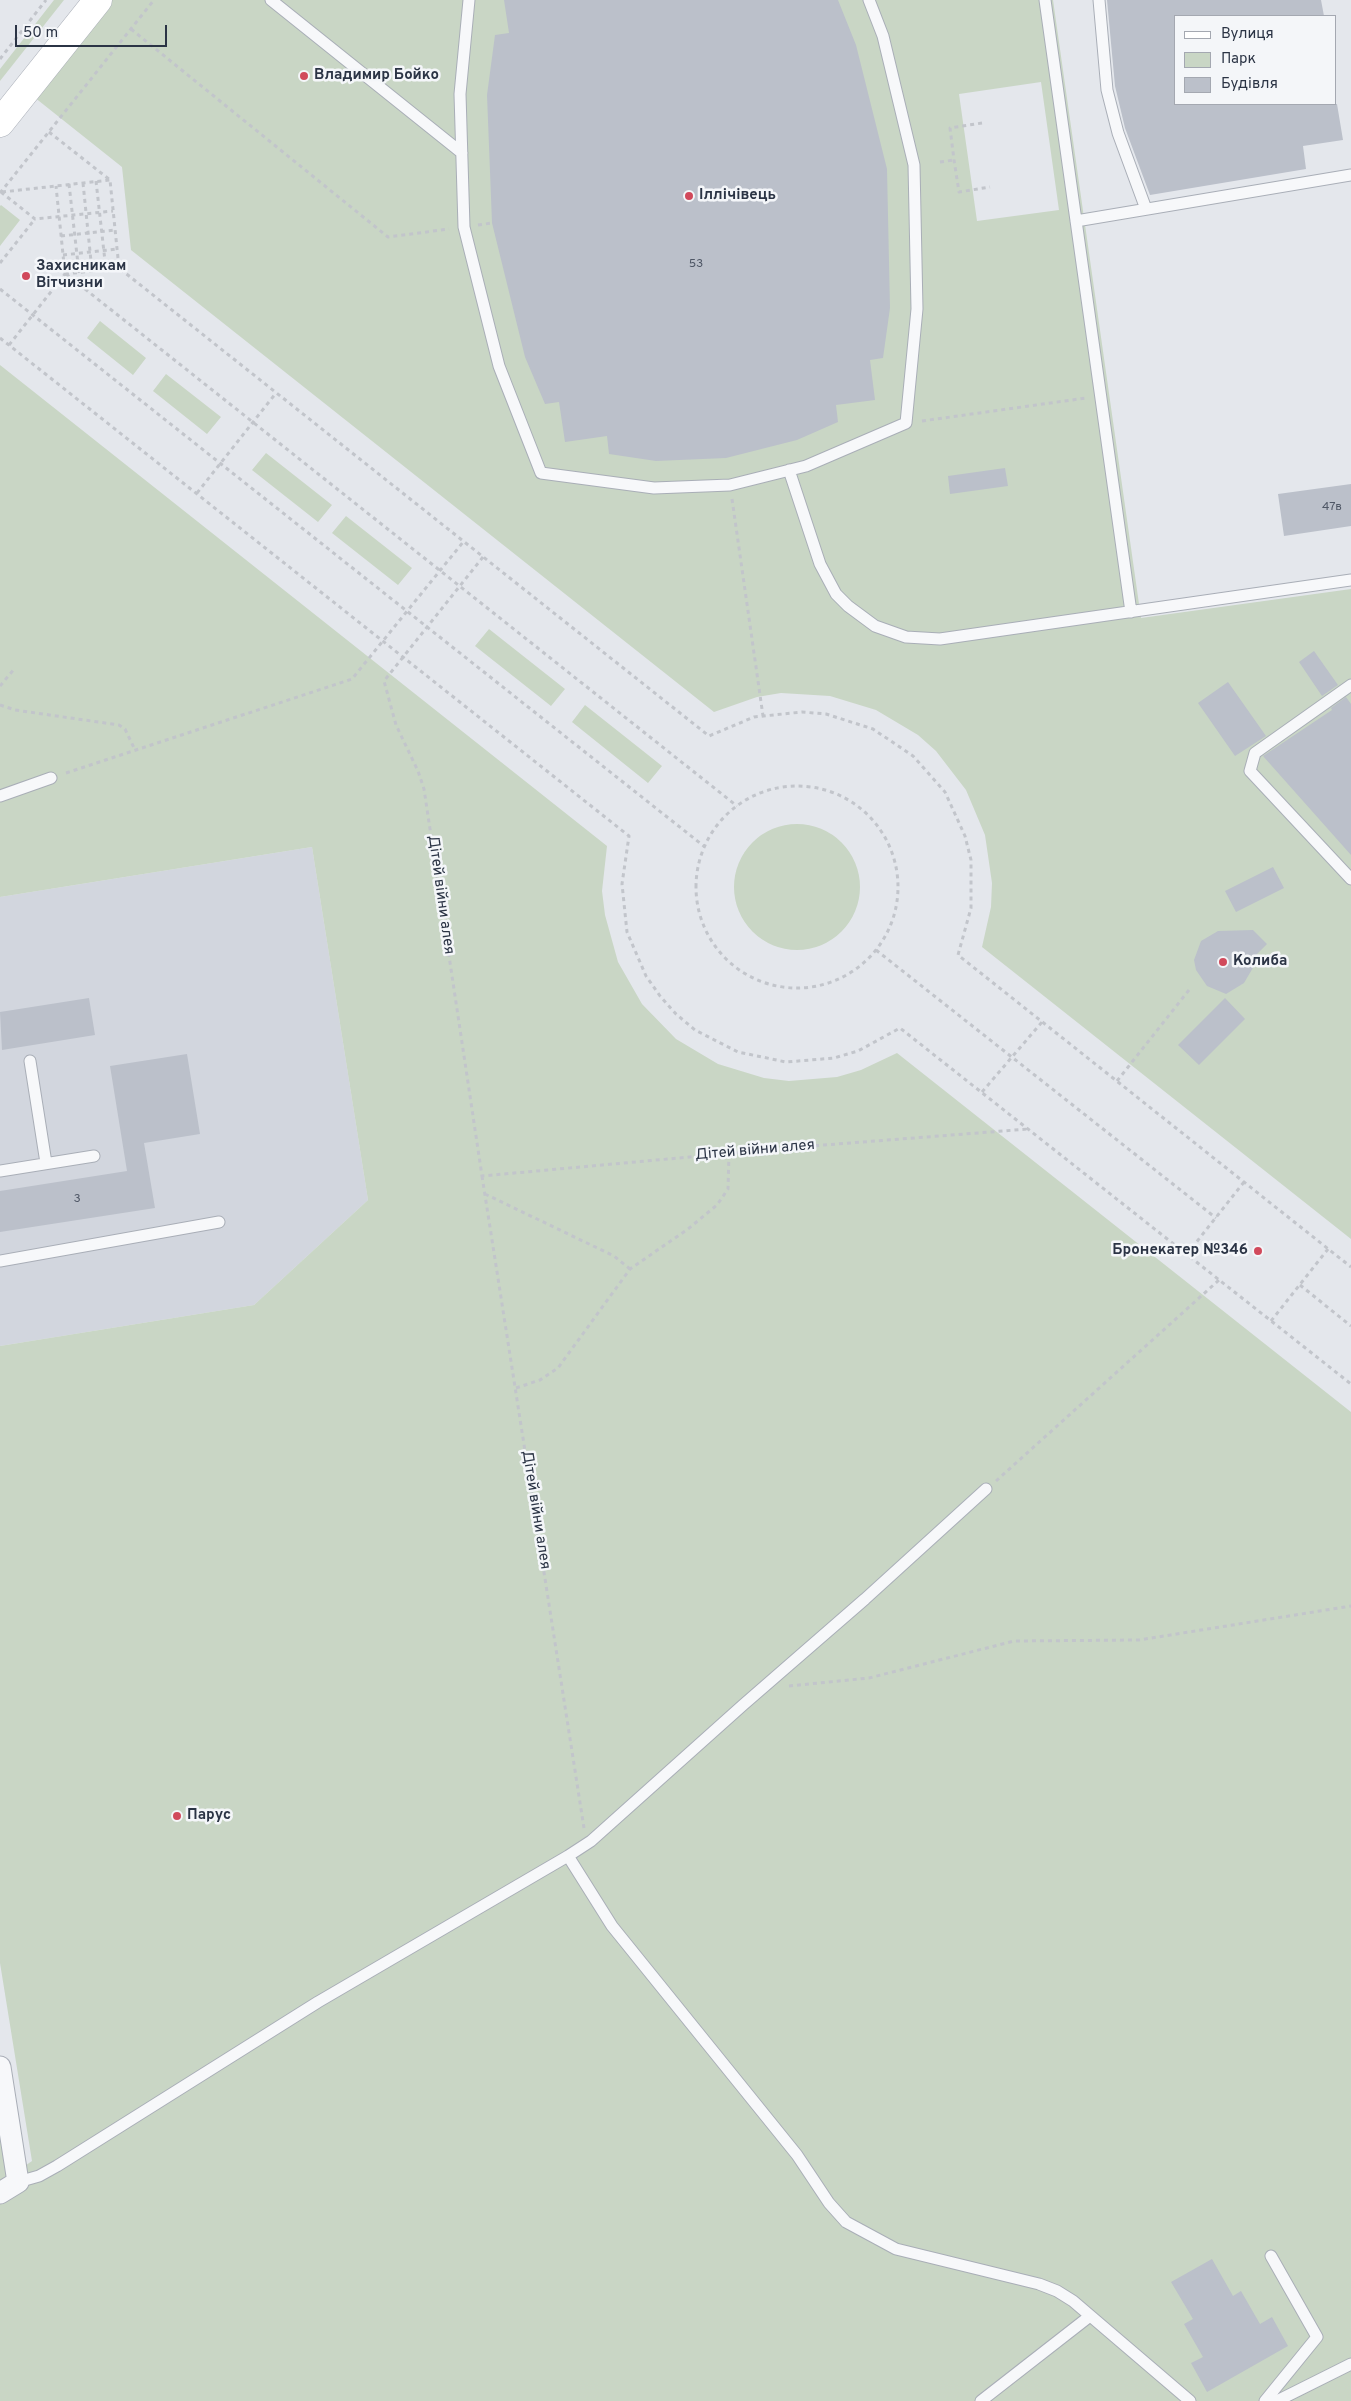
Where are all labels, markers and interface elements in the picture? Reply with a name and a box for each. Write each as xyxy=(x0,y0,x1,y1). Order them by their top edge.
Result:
scale bar xyxy=(18,15,170,47)
legend xyxy=(1174,15,1336,105)
text: 50 m xyxy=(23,24,58,43)
text: Вулиця xyxy=(1221,25,1274,44)
text: Парк xyxy=(1221,50,1256,69)
place label: Владимир Бойко xyxy=(314,67,439,85)
marker: Владимир Бойко xyxy=(298,70,310,82)
text: Будівля xyxy=(1221,75,1278,94)
place label: Іллічівець xyxy=(699,187,776,205)
marker: Іллічівець xyxy=(683,190,695,202)
place label: Захисникам Вітчизни xyxy=(36,258,126,293)
house number: 53 xyxy=(689,258,703,272)
marker: Захисникам Вітчизни xyxy=(20,270,32,282)
house number: 47в xyxy=(1322,501,1342,515)
street label: Дітей війни алея xyxy=(423,834,457,956)
place label: Колиба xyxy=(1233,953,1287,971)
marker: Колиба xyxy=(1217,956,1229,968)
street label: Дітей війни алея xyxy=(694,1137,816,1165)
house number: 3 xyxy=(73,1193,81,1207)
place label: Бронекатер №346 xyxy=(1112,1242,1248,1260)
marker: Бронекатер №346 xyxy=(1252,1245,1264,1257)
street label: Дітей війни алея xyxy=(517,1449,553,1571)
place label: Парус xyxy=(187,1807,231,1825)
marker: Парус xyxy=(171,1810,183,1822)

